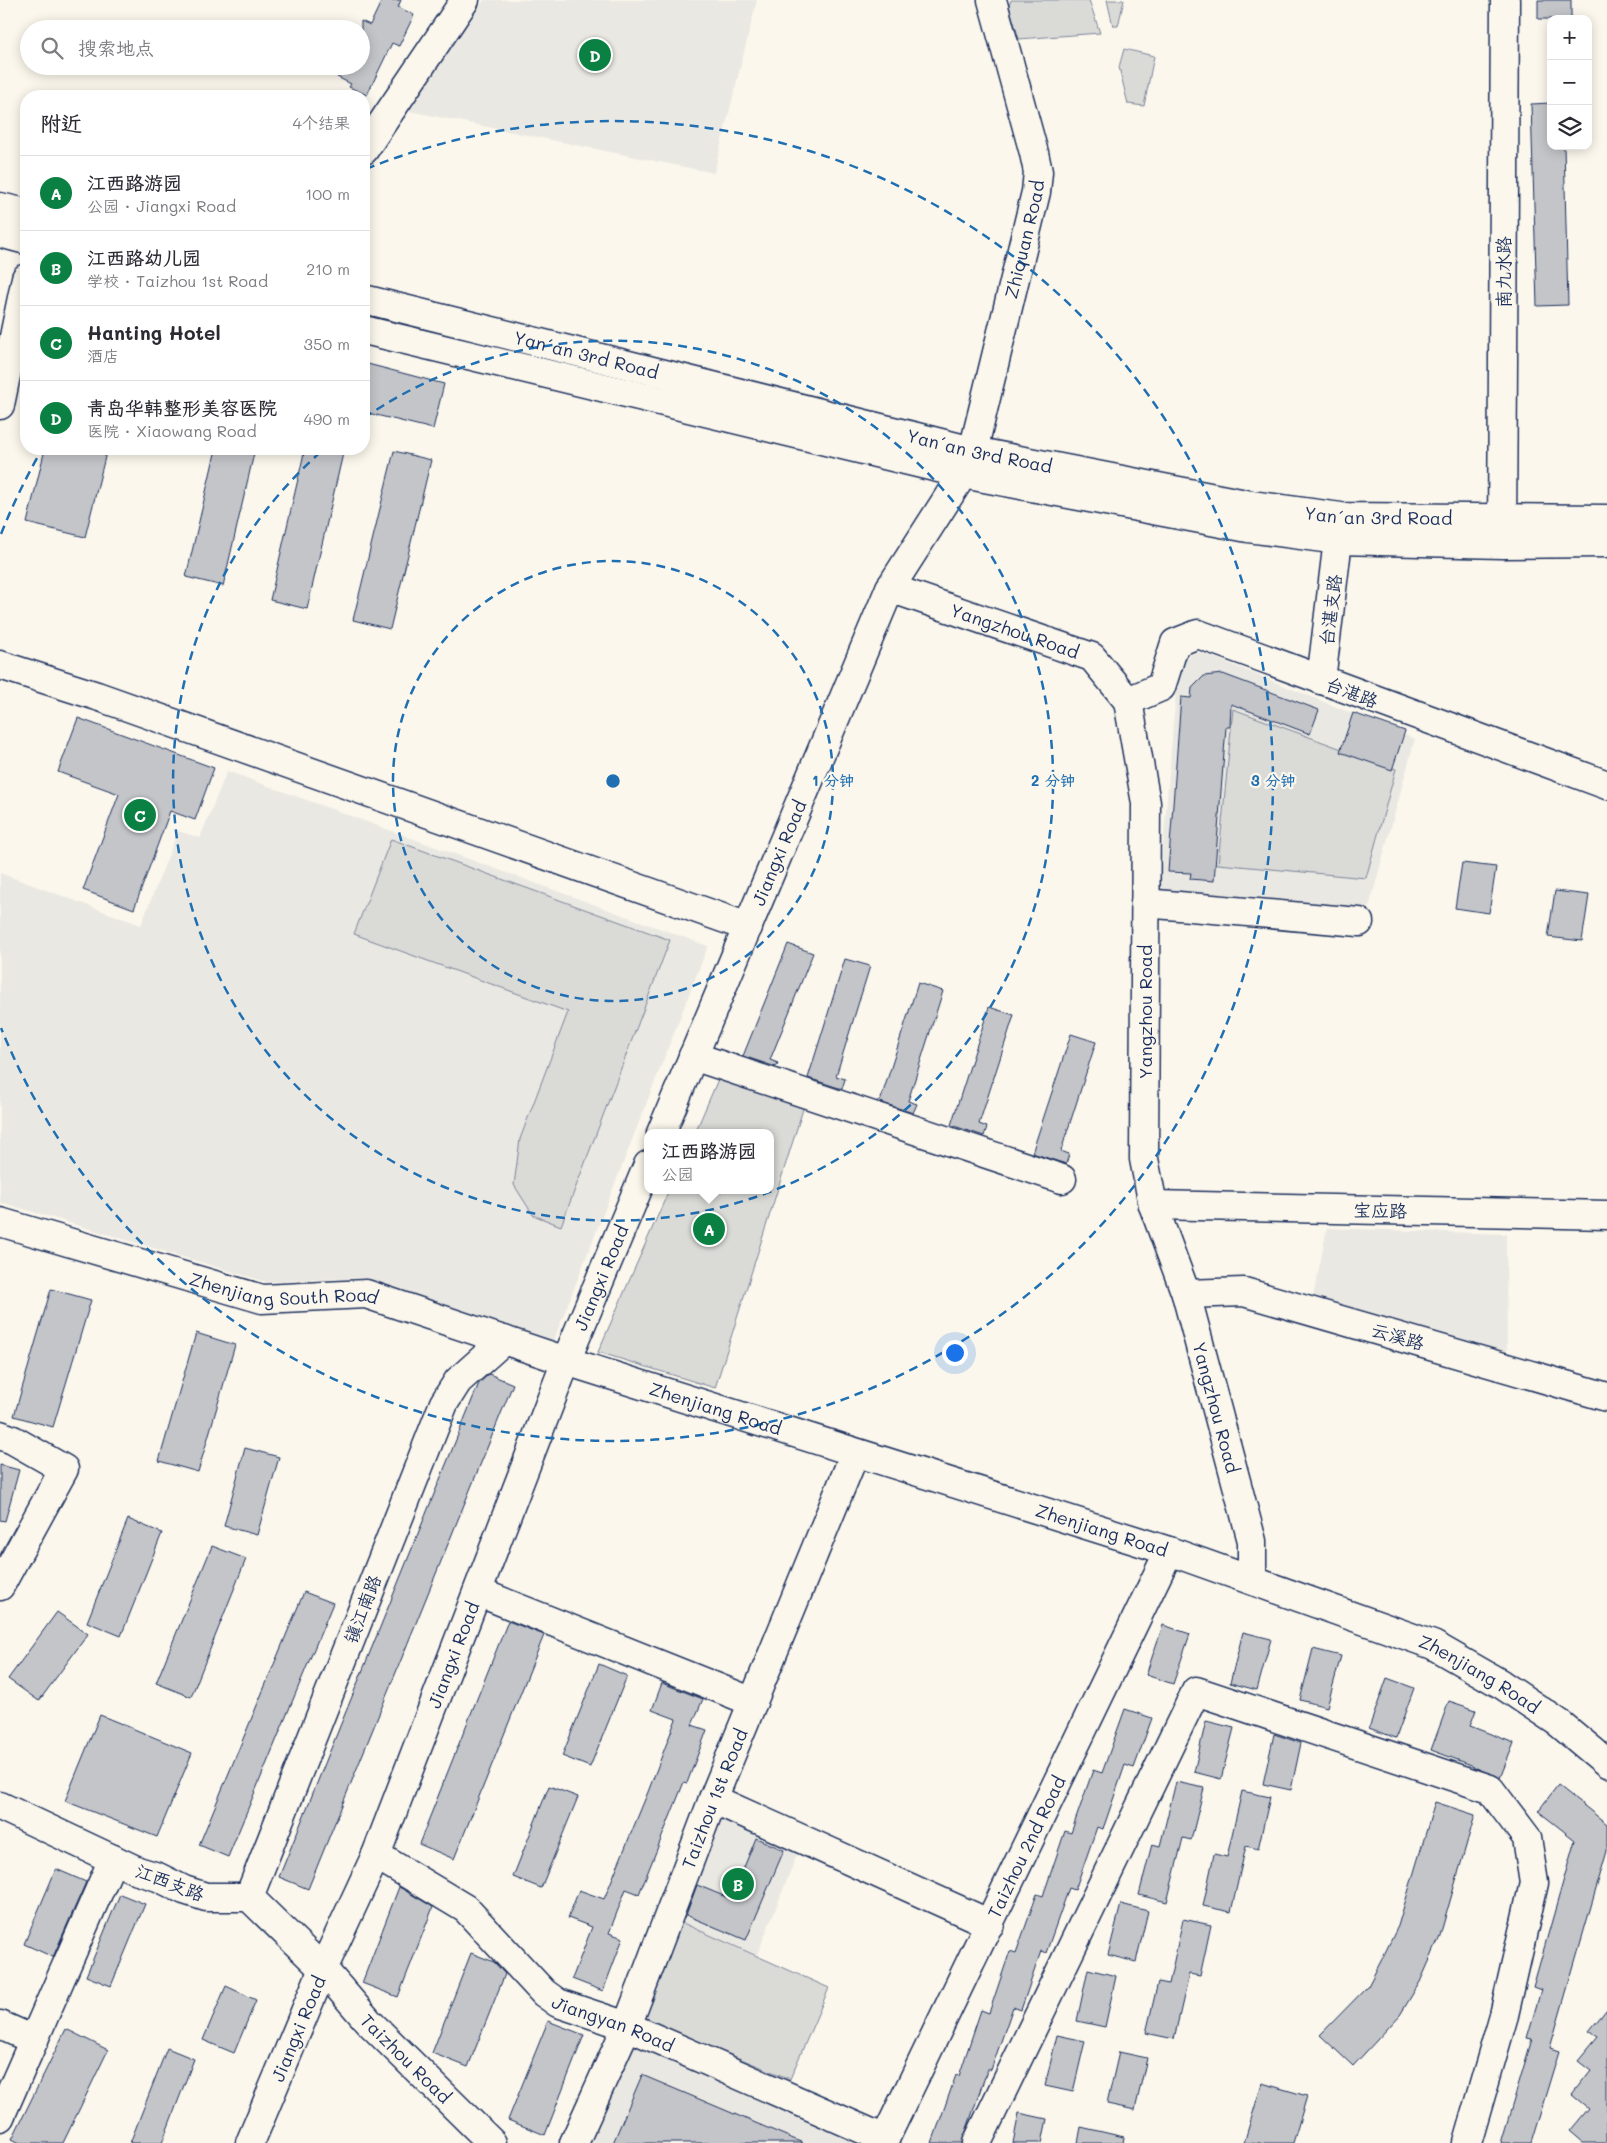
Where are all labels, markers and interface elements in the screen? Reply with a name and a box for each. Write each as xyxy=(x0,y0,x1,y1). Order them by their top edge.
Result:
map controls xyxy=(1547,15,1592,150)
button: + xyxy=(1547,15,1592,60)
search box xyxy=(20,20,370,75)
icon: search xyxy=(38,34,66,62)
text: 搜索地点 xyxy=(78,35,154,60)
pin: D xyxy=(579,36,611,74)
button: − xyxy=(1547,60,1592,105)
button: layers xyxy=(1547,105,1592,150)
text: 附近 xyxy=(40,109,82,136)
text: 4个结果 xyxy=(293,112,350,133)
text: 江西路游园 xyxy=(87,170,182,195)
street label: Zhiquan Road xyxy=(999,179,1049,301)
text: A xyxy=(50,183,62,204)
text: 100 m xyxy=(305,183,350,204)
text: 公园 · Jiangxi Road xyxy=(87,195,236,216)
street label: 南九水路 xyxy=(1491,236,1515,308)
text: 江西路幼儿园 xyxy=(87,245,201,270)
text: B xyxy=(51,258,61,279)
text: 210 m xyxy=(306,258,350,279)
text: 学校 · Taizhou 1st Road xyxy=(87,270,268,291)
text: Hanting Hotel xyxy=(87,320,221,345)
street label: Yan´an 3rd Road xyxy=(511,325,661,384)
text: C xyxy=(50,333,62,354)
text: 350 m xyxy=(304,333,350,354)
text: 酒店 xyxy=(87,345,119,366)
text: 青岛华韩整形美容医院 xyxy=(87,395,277,420)
text: D xyxy=(50,408,62,429)
text: 490 m xyxy=(303,408,350,429)
text: 医院 · Xiaowang Road xyxy=(87,420,257,441)
street label: Yan´an 3rd Road xyxy=(904,423,1054,478)
street label: Yan´an 3rd Road xyxy=(1303,500,1453,530)
street label: 台湛支路 xyxy=(1314,573,1346,647)
street label: Yangzhou Road xyxy=(947,598,1083,664)
street label: 台湛路 xyxy=(1322,671,1382,713)
text: 1 分钟 xyxy=(812,770,854,790)
text: 2 分钟 xyxy=(1031,770,1075,790)
text: 3 分钟 xyxy=(1251,770,1295,790)
centre of rings xyxy=(604,772,622,790)
pin: C xyxy=(124,796,156,834)
street label: Jiangxi Road xyxy=(746,796,812,909)
street label: Yangzhou Road xyxy=(1133,945,1157,1079)
popup xyxy=(644,1129,774,1194)
text: 江西路游园 xyxy=(661,1138,757,1163)
text: 公园 xyxy=(661,1163,694,1184)
street label: 宝应路 xyxy=(1353,1198,1407,1222)
pin: A xyxy=(693,1210,725,1248)
street label: Jiangxi Road xyxy=(568,1221,634,1334)
street label: Zhenjiang South Road xyxy=(187,1266,382,1311)
street label: 云溪路 xyxy=(1369,1317,1427,1355)
street label: Yangzhou Road xyxy=(1187,1339,1245,1476)
your location xyxy=(942,1340,968,1366)
street label: Zhenjiang Road xyxy=(647,1376,785,1440)
street label: Zhenjiang Road xyxy=(1033,1498,1171,1562)
street label: 镇江南路 xyxy=(338,1571,386,1647)
street label: Jiangxi Road xyxy=(422,1598,484,1711)
street label: Zhenjiang Road xyxy=(1416,1629,1545,1719)
street label: Taizhou 1st Road xyxy=(676,1725,753,1872)
street label: Taizhou 2nd Road xyxy=(982,1772,1071,1922)
street label: 江西支路 xyxy=(132,1858,208,1906)
pin: B xyxy=(722,1865,754,1903)
street label: Jiangxi Road xyxy=(265,1972,331,2085)
street label: Jiangyan Road xyxy=(547,1990,678,2057)
street label: Taizhou Road xyxy=(355,2009,457,2108)

